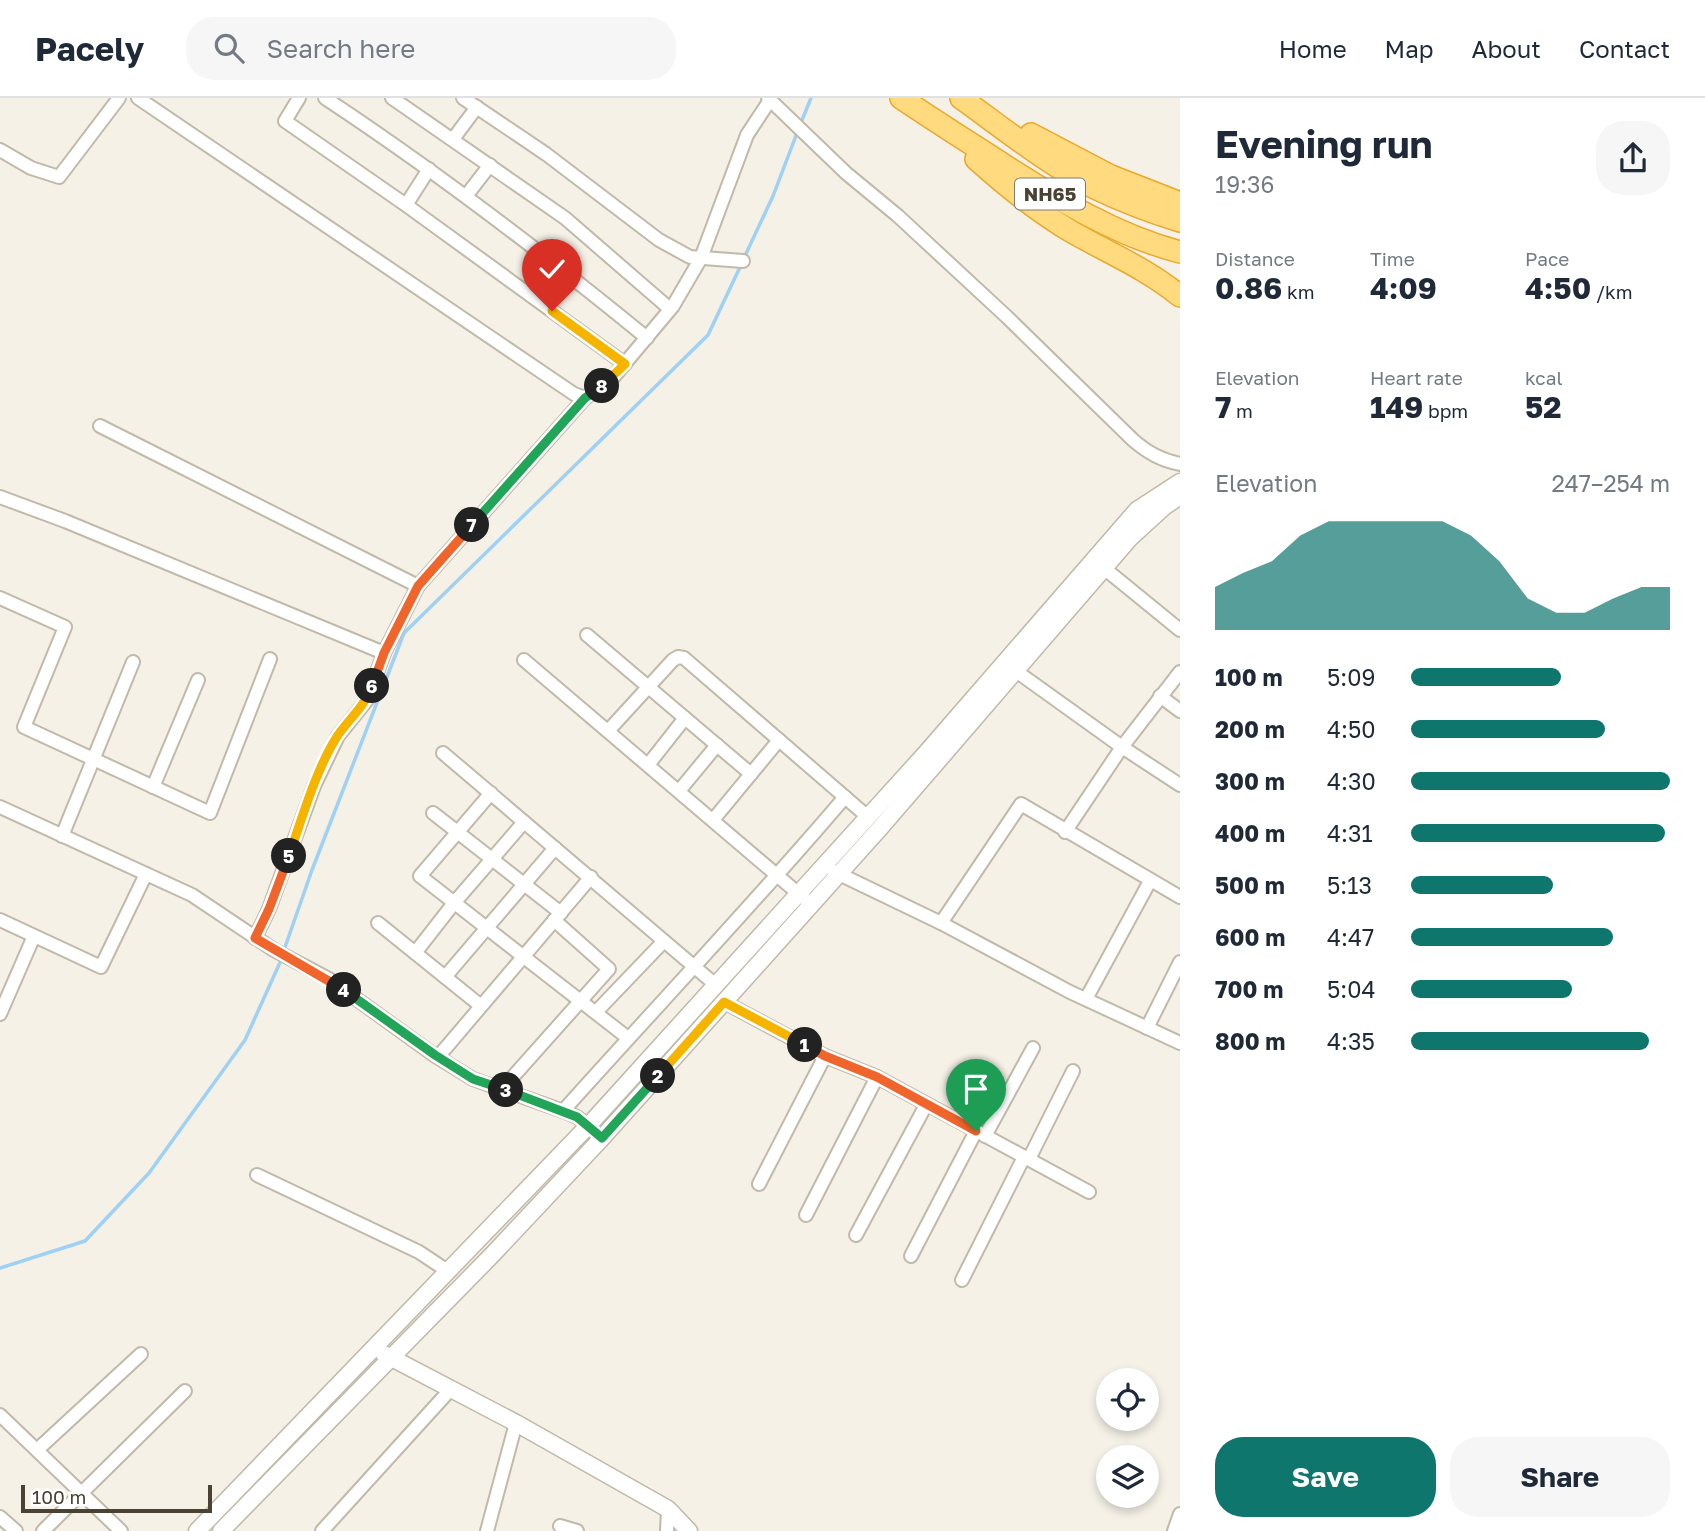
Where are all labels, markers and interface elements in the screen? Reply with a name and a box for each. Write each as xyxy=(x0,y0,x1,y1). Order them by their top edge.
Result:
search box xyxy=(186,17,676,80)
text: Pacely xyxy=(35,29,144,68)
icon: search xyxy=(210,29,248,67)
text: Search here xyxy=(266,33,415,64)
text: Home xyxy=(1279,34,1347,63)
text: Map xyxy=(1385,34,1434,63)
text: About xyxy=(1472,34,1541,63)
text: Contact xyxy=(1579,34,1670,63)
text: Evening run xyxy=(1215,121,1433,166)
button: share xyxy=(1596,121,1670,195)
text: 19:36 xyxy=(1215,170,1274,198)
road number: NH65 xyxy=(1015,178,1085,209)
pin xyxy=(522,239,582,311)
text: Distance xyxy=(1215,247,1295,270)
text: Time xyxy=(1370,247,1415,270)
text: Pace xyxy=(1525,247,1569,270)
icon: check xyxy=(533,250,571,288)
text: 0.86 xyxy=(1215,270,1282,306)
text: 4:09 xyxy=(1370,270,1437,306)
text: 4:50 xyxy=(1525,270,1591,306)
text: km xyxy=(1282,280,1315,303)
text: /km xyxy=(1591,280,1633,303)
text: Elevation xyxy=(1215,366,1300,389)
text: Heart rate xyxy=(1370,366,1463,389)
text: kcal xyxy=(1525,366,1563,389)
pin: 8 xyxy=(584,368,620,404)
text: 8 xyxy=(595,374,608,397)
text: 7 xyxy=(1215,389,1231,425)
text: 149 xyxy=(1370,389,1423,425)
text: 52 xyxy=(1525,389,1562,425)
text: m xyxy=(1231,399,1253,422)
text: bpm xyxy=(1423,399,1468,422)
text: Elevation xyxy=(1215,469,1317,497)
text: 247–254 m xyxy=(1551,469,1670,497)
pin: 7 xyxy=(454,508,490,542)
text: 7 xyxy=(466,513,477,536)
text: 100 m xyxy=(1215,663,1283,691)
text: 5:09 xyxy=(1327,663,1375,691)
pin: 6 xyxy=(354,668,390,704)
text: 6 xyxy=(365,674,378,697)
text: 200 m xyxy=(1215,715,1285,743)
text: 4:50 xyxy=(1327,715,1376,743)
text: 300 m xyxy=(1215,767,1285,795)
text: 4:30 xyxy=(1327,767,1376,795)
text: 400 m xyxy=(1215,819,1285,847)
text: 4:31 xyxy=(1327,819,1373,847)
pin: 5 xyxy=(272,838,306,874)
text: 5 xyxy=(283,844,294,867)
text: 500 m xyxy=(1215,871,1285,899)
text: 5:13 xyxy=(1327,871,1372,899)
text: 600 m xyxy=(1215,923,1285,951)
text: 4:47 xyxy=(1327,923,1374,951)
pin: 4 xyxy=(326,972,362,1008)
text: 700 m xyxy=(1215,975,1283,1003)
text: 5:04 xyxy=(1327,975,1376,1003)
text: 4 xyxy=(338,978,349,1001)
text: 800 m xyxy=(1215,1027,1286,1055)
text: 4:35 xyxy=(1327,1027,1375,1055)
pin: 1 xyxy=(788,1028,822,1062)
text: 1 xyxy=(800,1033,809,1056)
pin: 2 xyxy=(640,1058,676,1094)
pin xyxy=(946,1059,1006,1131)
text: 2 xyxy=(652,1064,663,1087)
icon: arrive xyxy=(957,1070,995,1108)
pin: 3 xyxy=(489,1072,524,1108)
text: 3 xyxy=(500,1078,511,1101)
map controls xyxy=(1096,1368,1159,1508)
button: locate xyxy=(1096,1368,1159,1431)
button: Save xyxy=(1215,1437,1436,1517)
button: Share xyxy=(1450,1437,1670,1517)
button: layers xyxy=(1096,1445,1159,1508)
scale bar xyxy=(21,1482,212,1514)
text: 100 m xyxy=(32,1485,86,1508)

